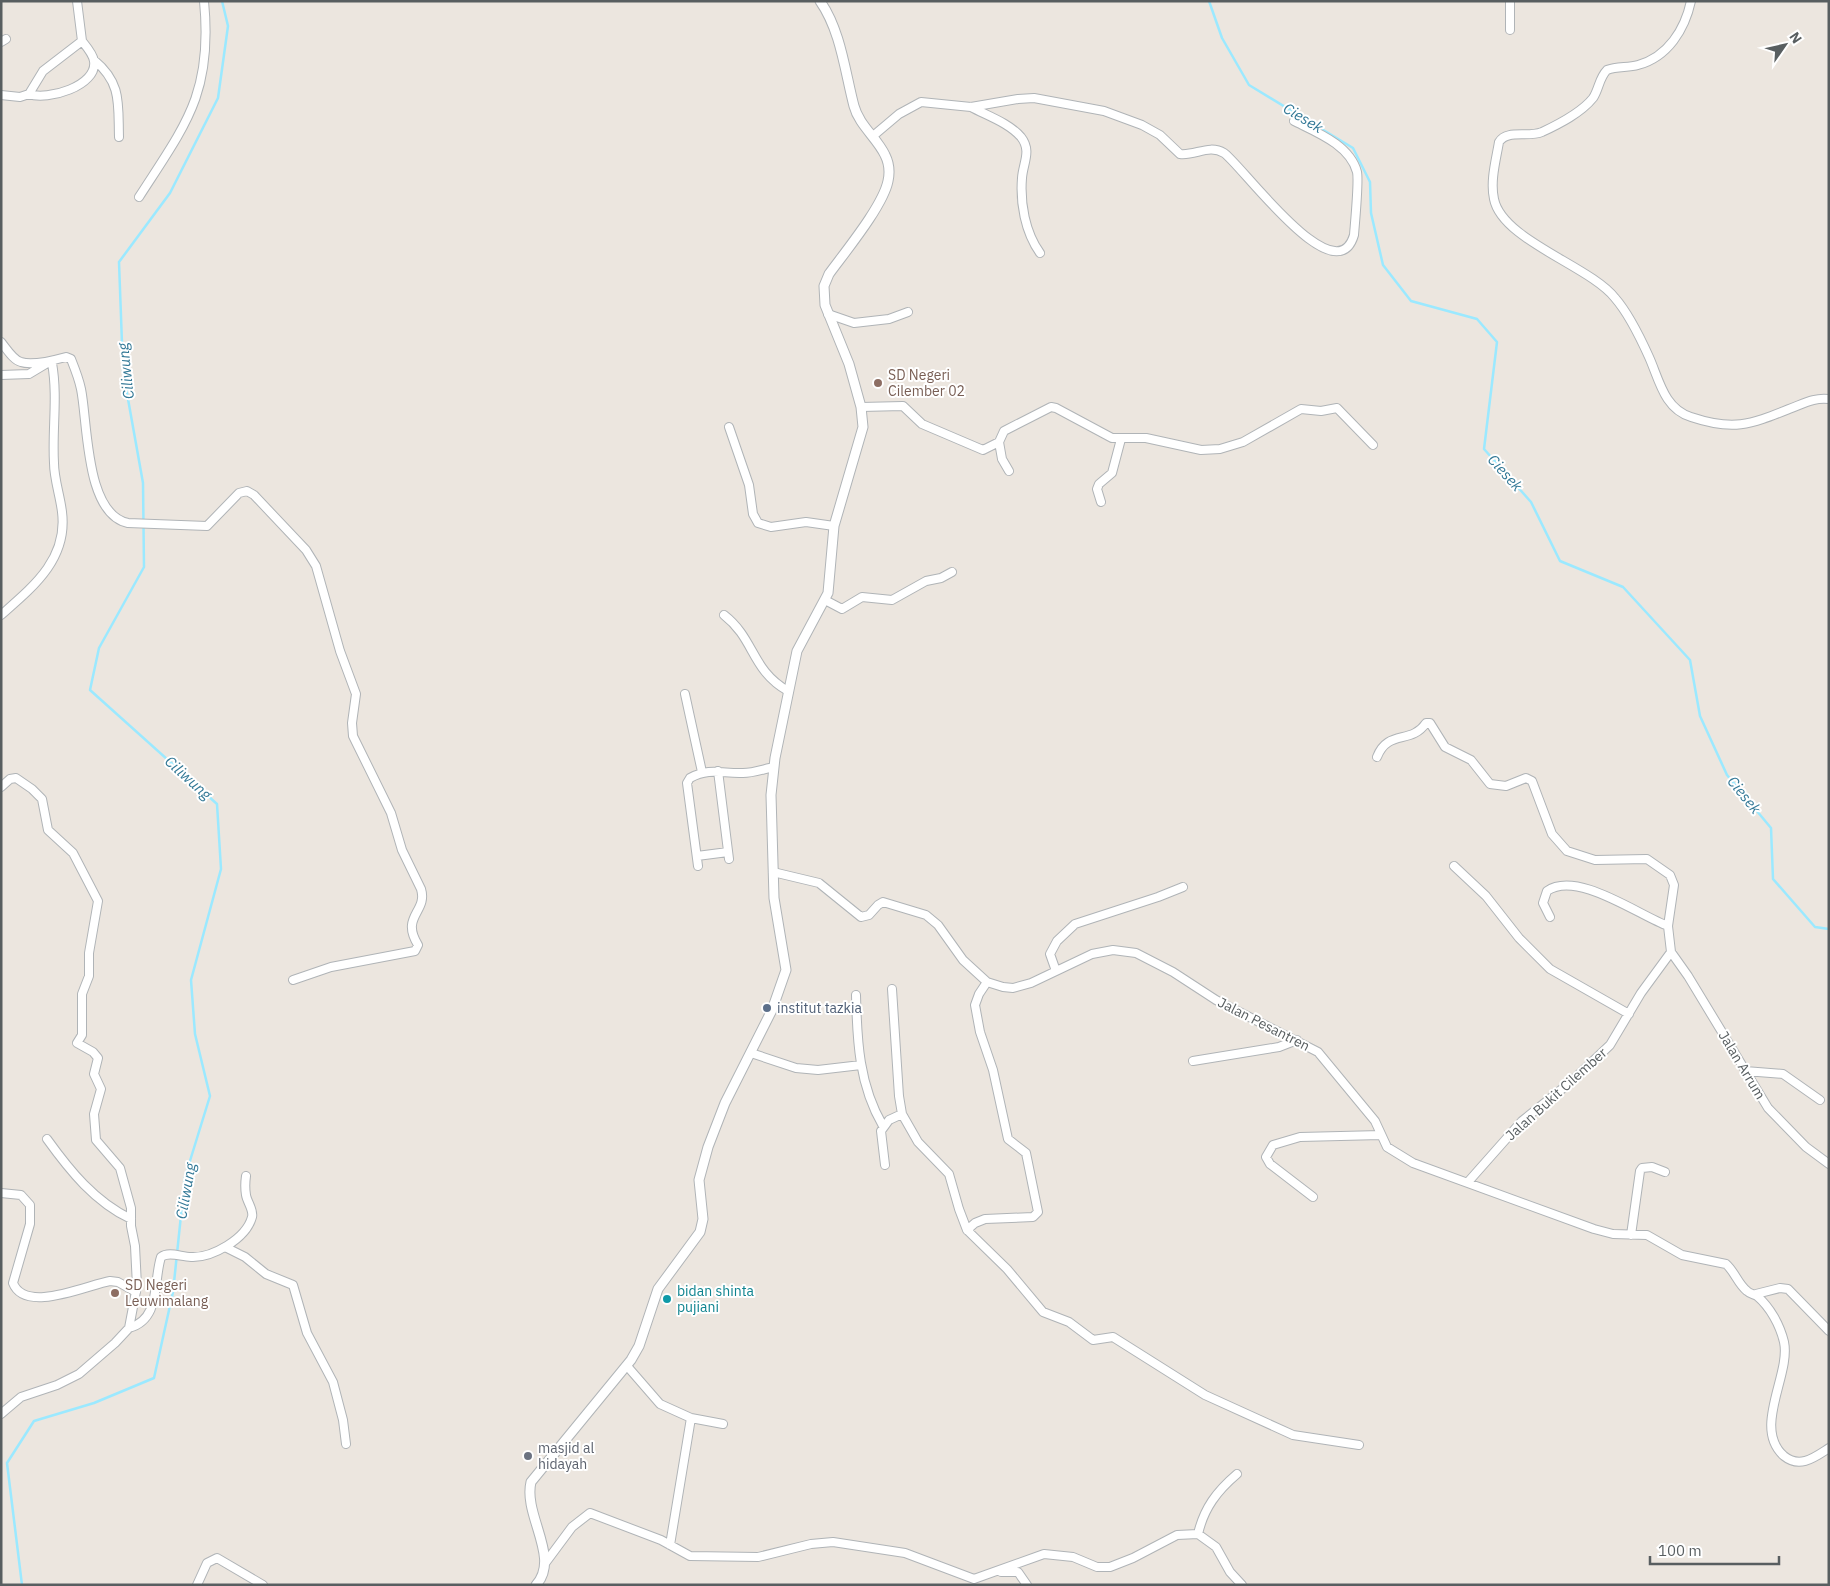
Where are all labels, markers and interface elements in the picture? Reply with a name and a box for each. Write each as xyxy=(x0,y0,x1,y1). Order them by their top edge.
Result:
north arrow xyxy=(1760,20,1810,70)
text: N xyxy=(1785,28,1806,47)
water label: Ciesek xyxy=(1280,98,1327,137)
water label: Ciliwung xyxy=(113,341,138,400)
place label: SD Negeri Cilember 02 xyxy=(888,366,965,400)
marker: SD Negeri Cilember 02 xyxy=(872,377,884,389)
water label: Ciesek xyxy=(1484,450,1527,495)
water label: Ciliwung xyxy=(161,752,217,805)
water label: Ciesek xyxy=(1723,772,1765,818)
street label: Jalan Pesantren xyxy=(1215,993,1313,1055)
place label: institut tazkia xyxy=(777,999,862,1017)
marker: institut tazkia xyxy=(761,1002,773,1014)
street label: Jalan Arrum xyxy=(1715,1028,1769,1102)
street label: Jalan Bukit Cilember xyxy=(1502,1044,1610,1144)
water label: Ciliwung xyxy=(171,1160,200,1220)
place label: SD Negeri Leuwimalang xyxy=(125,1276,209,1310)
place label: bidan shinta pujiani xyxy=(677,1282,755,1316)
marker: SD Negeri Leuwimalang xyxy=(109,1287,121,1299)
marker: bidan shinta pujiani xyxy=(661,1293,673,1305)
place label: masjid al hidayah xyxy=(538,1439,594,1473)
marker: masjid al hidayah xyxy=(522,1450,534,1462)
scale bar xyxy=(1650,1534,1779,1566)
text: 100 m xyxy=(1658,1541,1702,1560)

